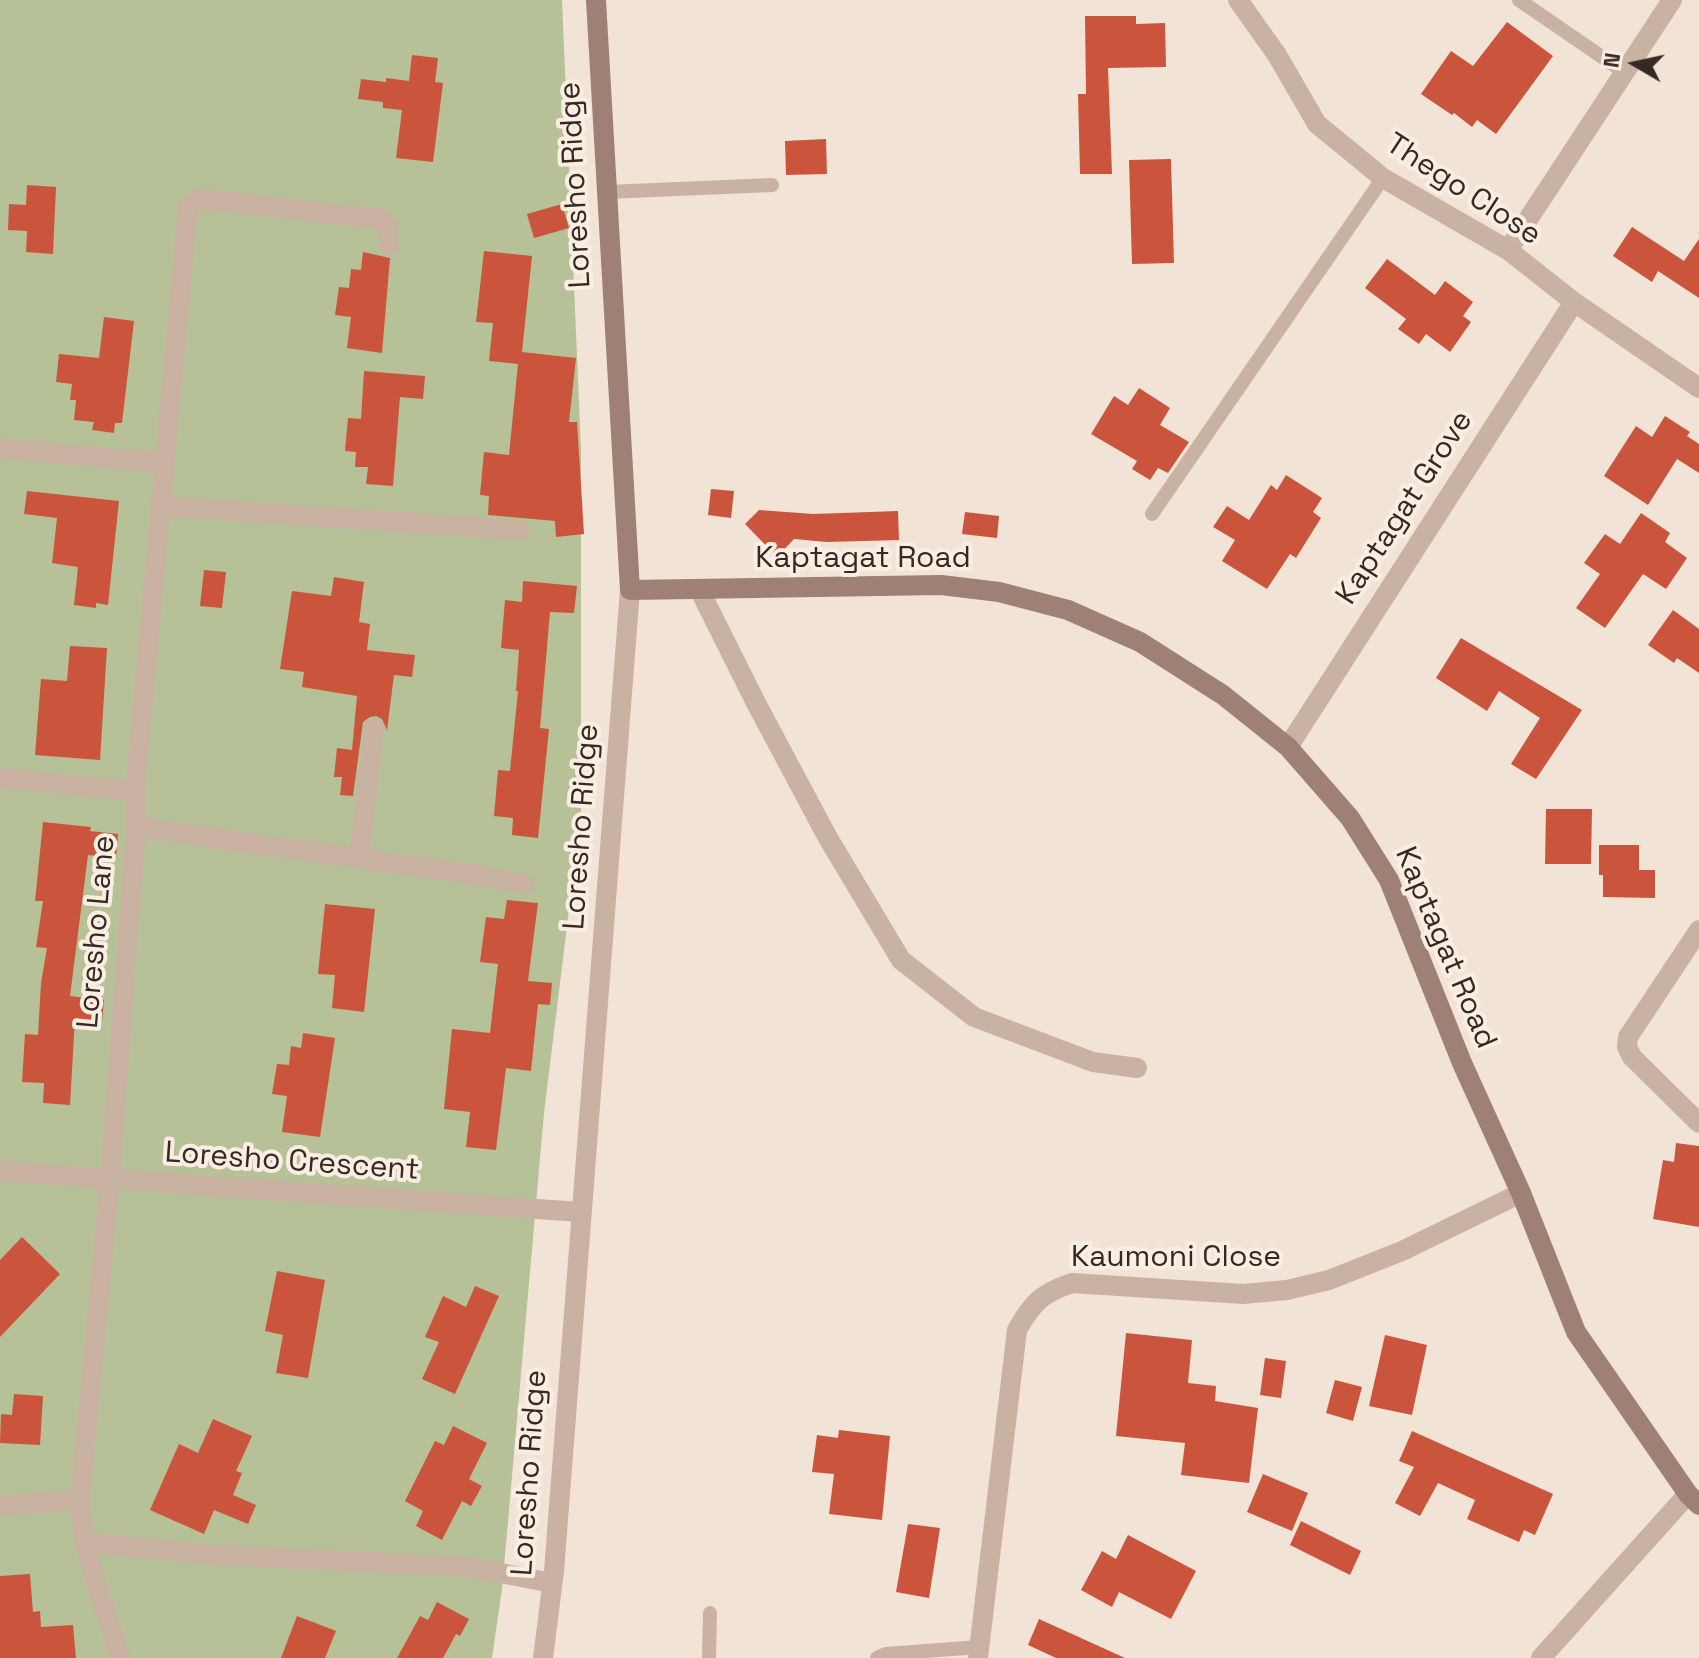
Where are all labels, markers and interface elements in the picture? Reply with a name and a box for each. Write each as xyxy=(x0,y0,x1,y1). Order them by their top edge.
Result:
north arrow xyxy=(1595,24,1675,104)
text: N xyxy=(1596,51,1626,70)
street label: Loresho Ridge xyxy=(553,81,599,289)
street label: Thego Close xyxy=(1379,126,1547,254)
street label: Kaptagat Grove xyxy=(1329,404,1481,612)
street label: Kaptagat Road xyxy=(755,541,971,577)
street label: Loresho Ridge xyxy=(557,723,607,931)
street label: Loresho Lane xyxy=(71,834,123,1030)
street label: Kaptagat Road xyxy=(1386,842,1504,1054)
street label: Loresho Crescent xyxy=(164,1135,420,1189)
street label: Kaumoni Close xyxy=(1071,1240,1281,1276)
street label: Loresho Ridge xyxy=(505,1369,555,1577)

